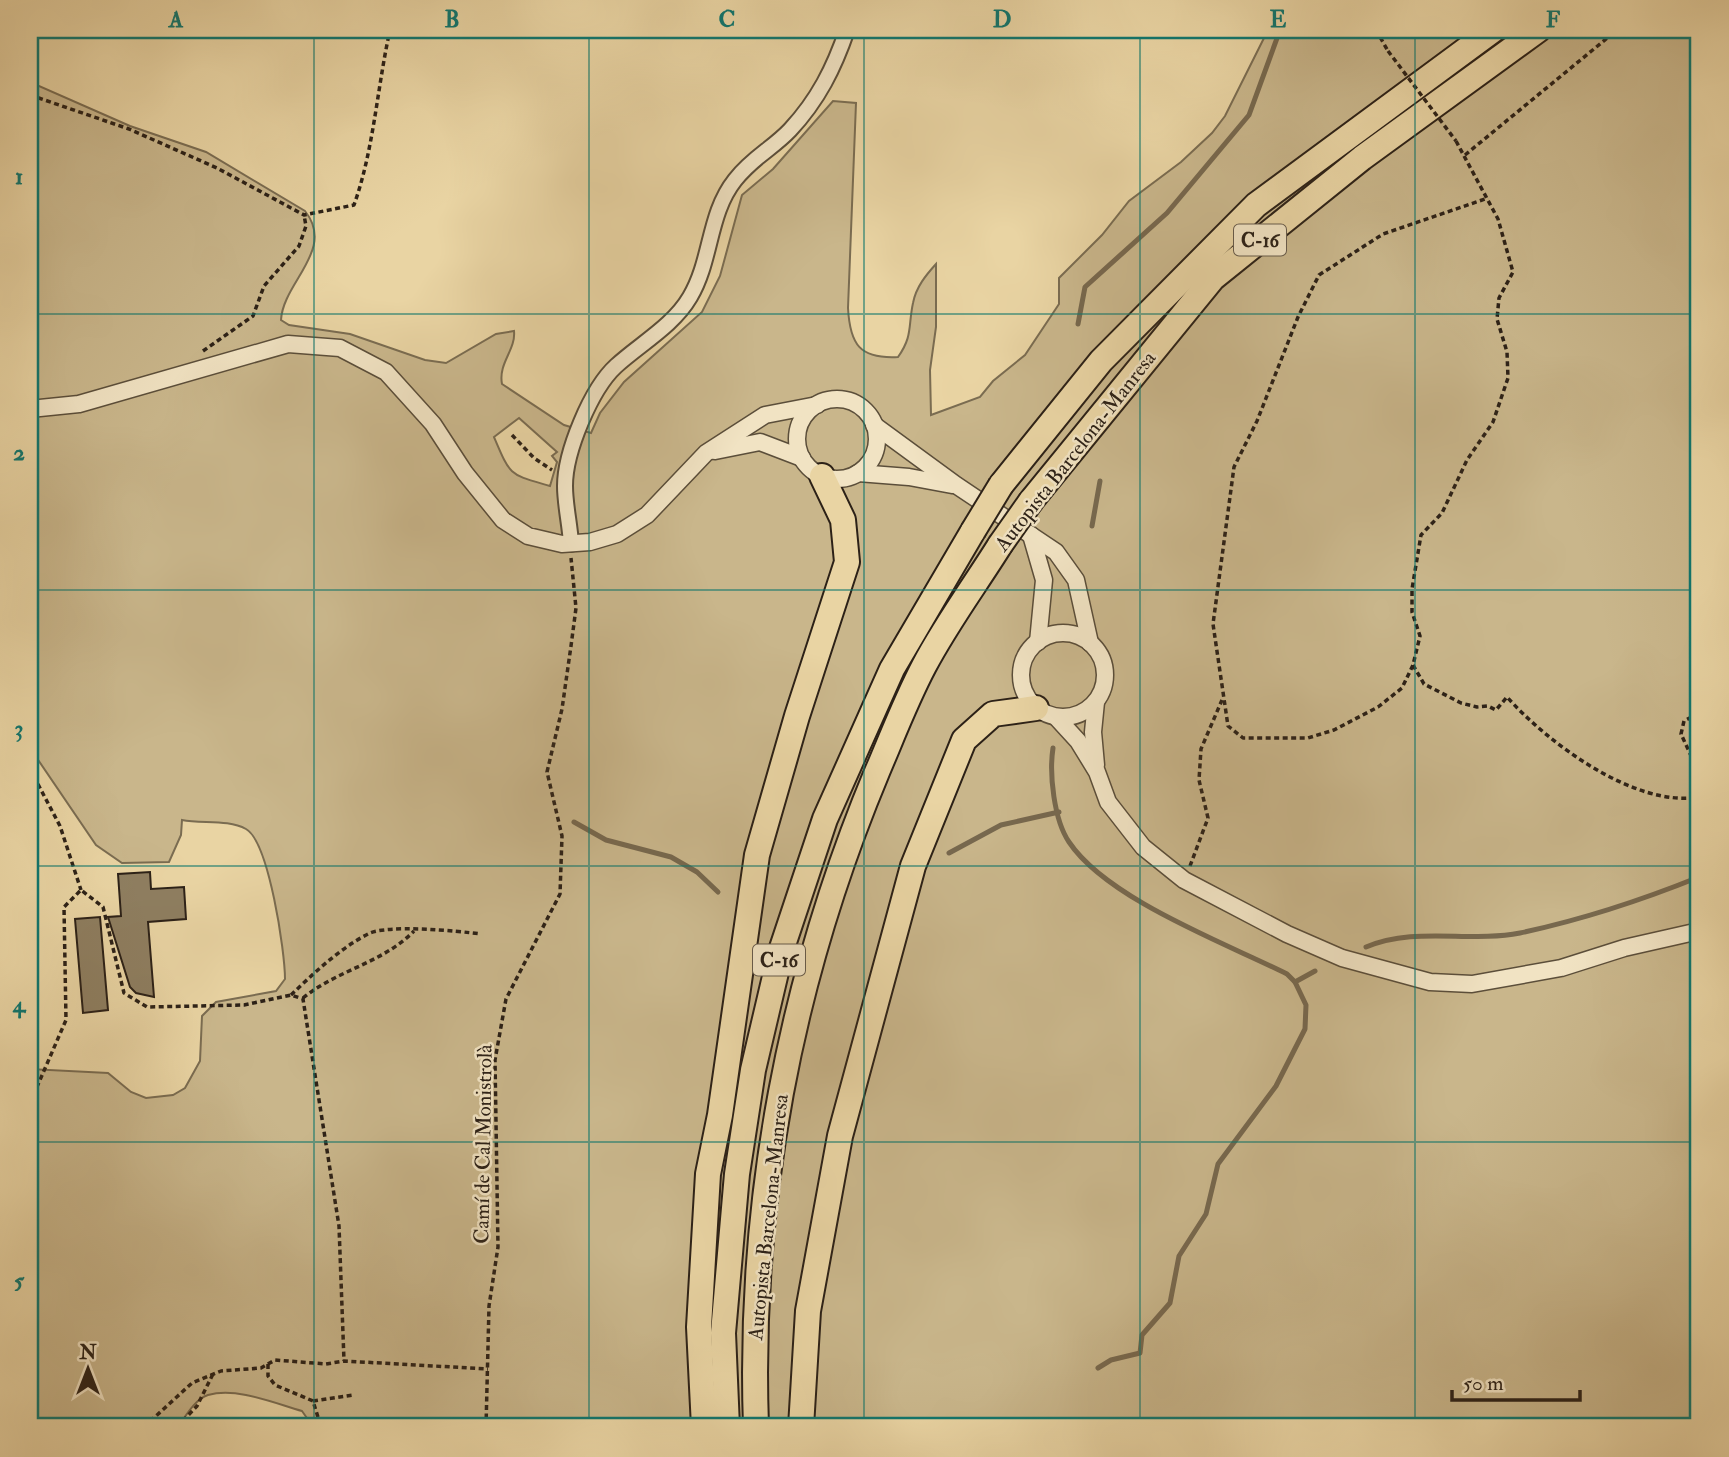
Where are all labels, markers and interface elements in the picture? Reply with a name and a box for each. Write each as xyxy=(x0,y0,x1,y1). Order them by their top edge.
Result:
text: A xyxy=(168,5,184,34)
text: B xyxy=(444,5,460,34)
text: C xyxy=(719,5,735,34)
text: D xyxy=(993,5,1011,34)
text: E xyxy=(1270,5,1287,34)
text: F xyxy=(1546,5,1561,34)
text: 1 xyxy=(15,162,23,191)
road number: C-16 xyxy=(1234,224,1286,256)
street label: Autopista Barcelona-Manresa xyxy=(988,345,1162,558)
text: 2 xyxy=(13,438,25,467)
text: 3 xyxy=(15,714,23,743)
road number: C-16 xyxy=(753,944,805,976)
text: 4 xyxy=(12,990,27,1019)
street label: Camí de Cal Monistrolà xyxy=(468,1044,499,1244)
street label: Autopista Barcelona-Manresa xyxy=(742,1092,795,1342)
text: 5 xyxy=(14,1266,25,1295)
north arrow xyxy=(52,1334,122,1404)
text: N xyxy=(78,1341,97,1365)
scale bar xyxy=(1452,1359,1580,1403)
text: 50 m xyxy=(1463,1370,1504,1397)

